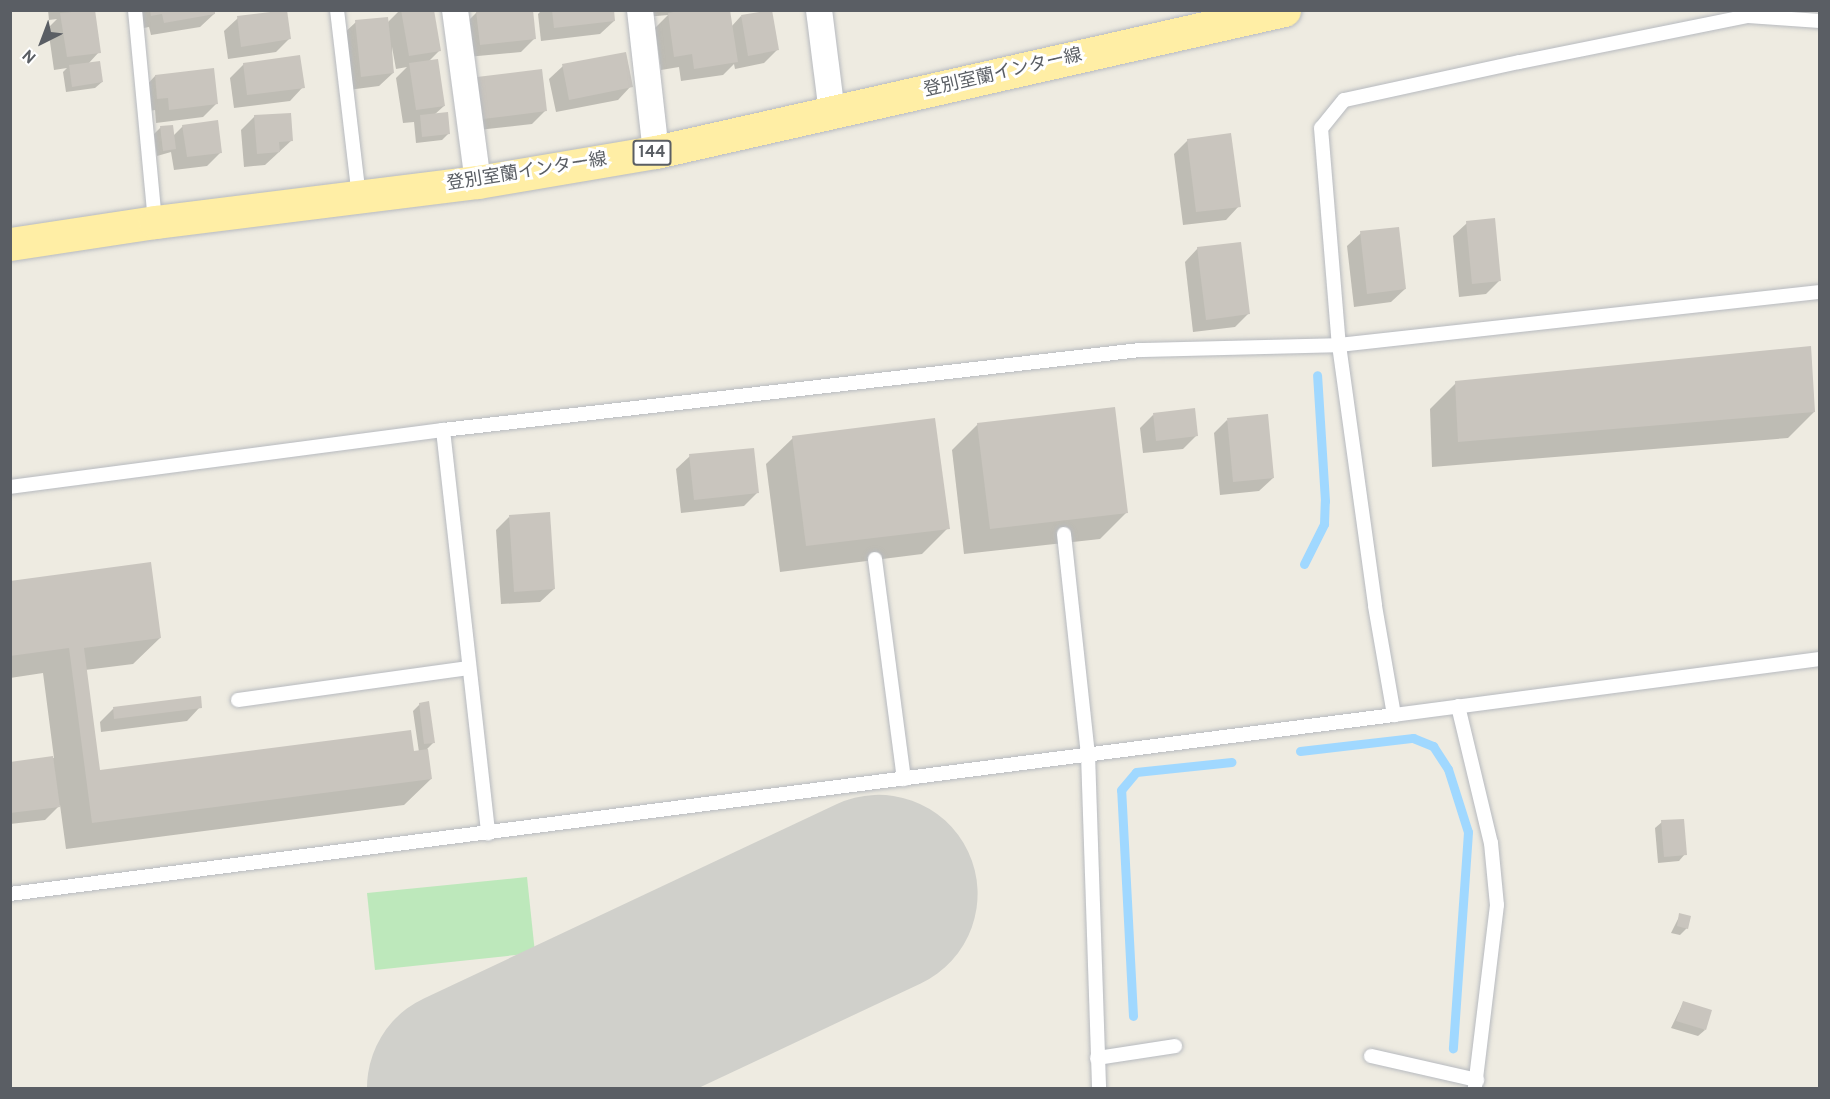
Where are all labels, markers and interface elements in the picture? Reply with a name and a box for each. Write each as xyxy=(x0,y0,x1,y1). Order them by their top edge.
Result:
north arrow xyxy=(12,12,72,72)
text: N xyxy=(19,44,41,67)
street label: 登別室蘭インター線 xyxy=(922,45,1084,103)
road number: 144 xyxy=(632,140,672,166)
street label: 登別室蘭インター線 xyxy=(445,150,609,196)

